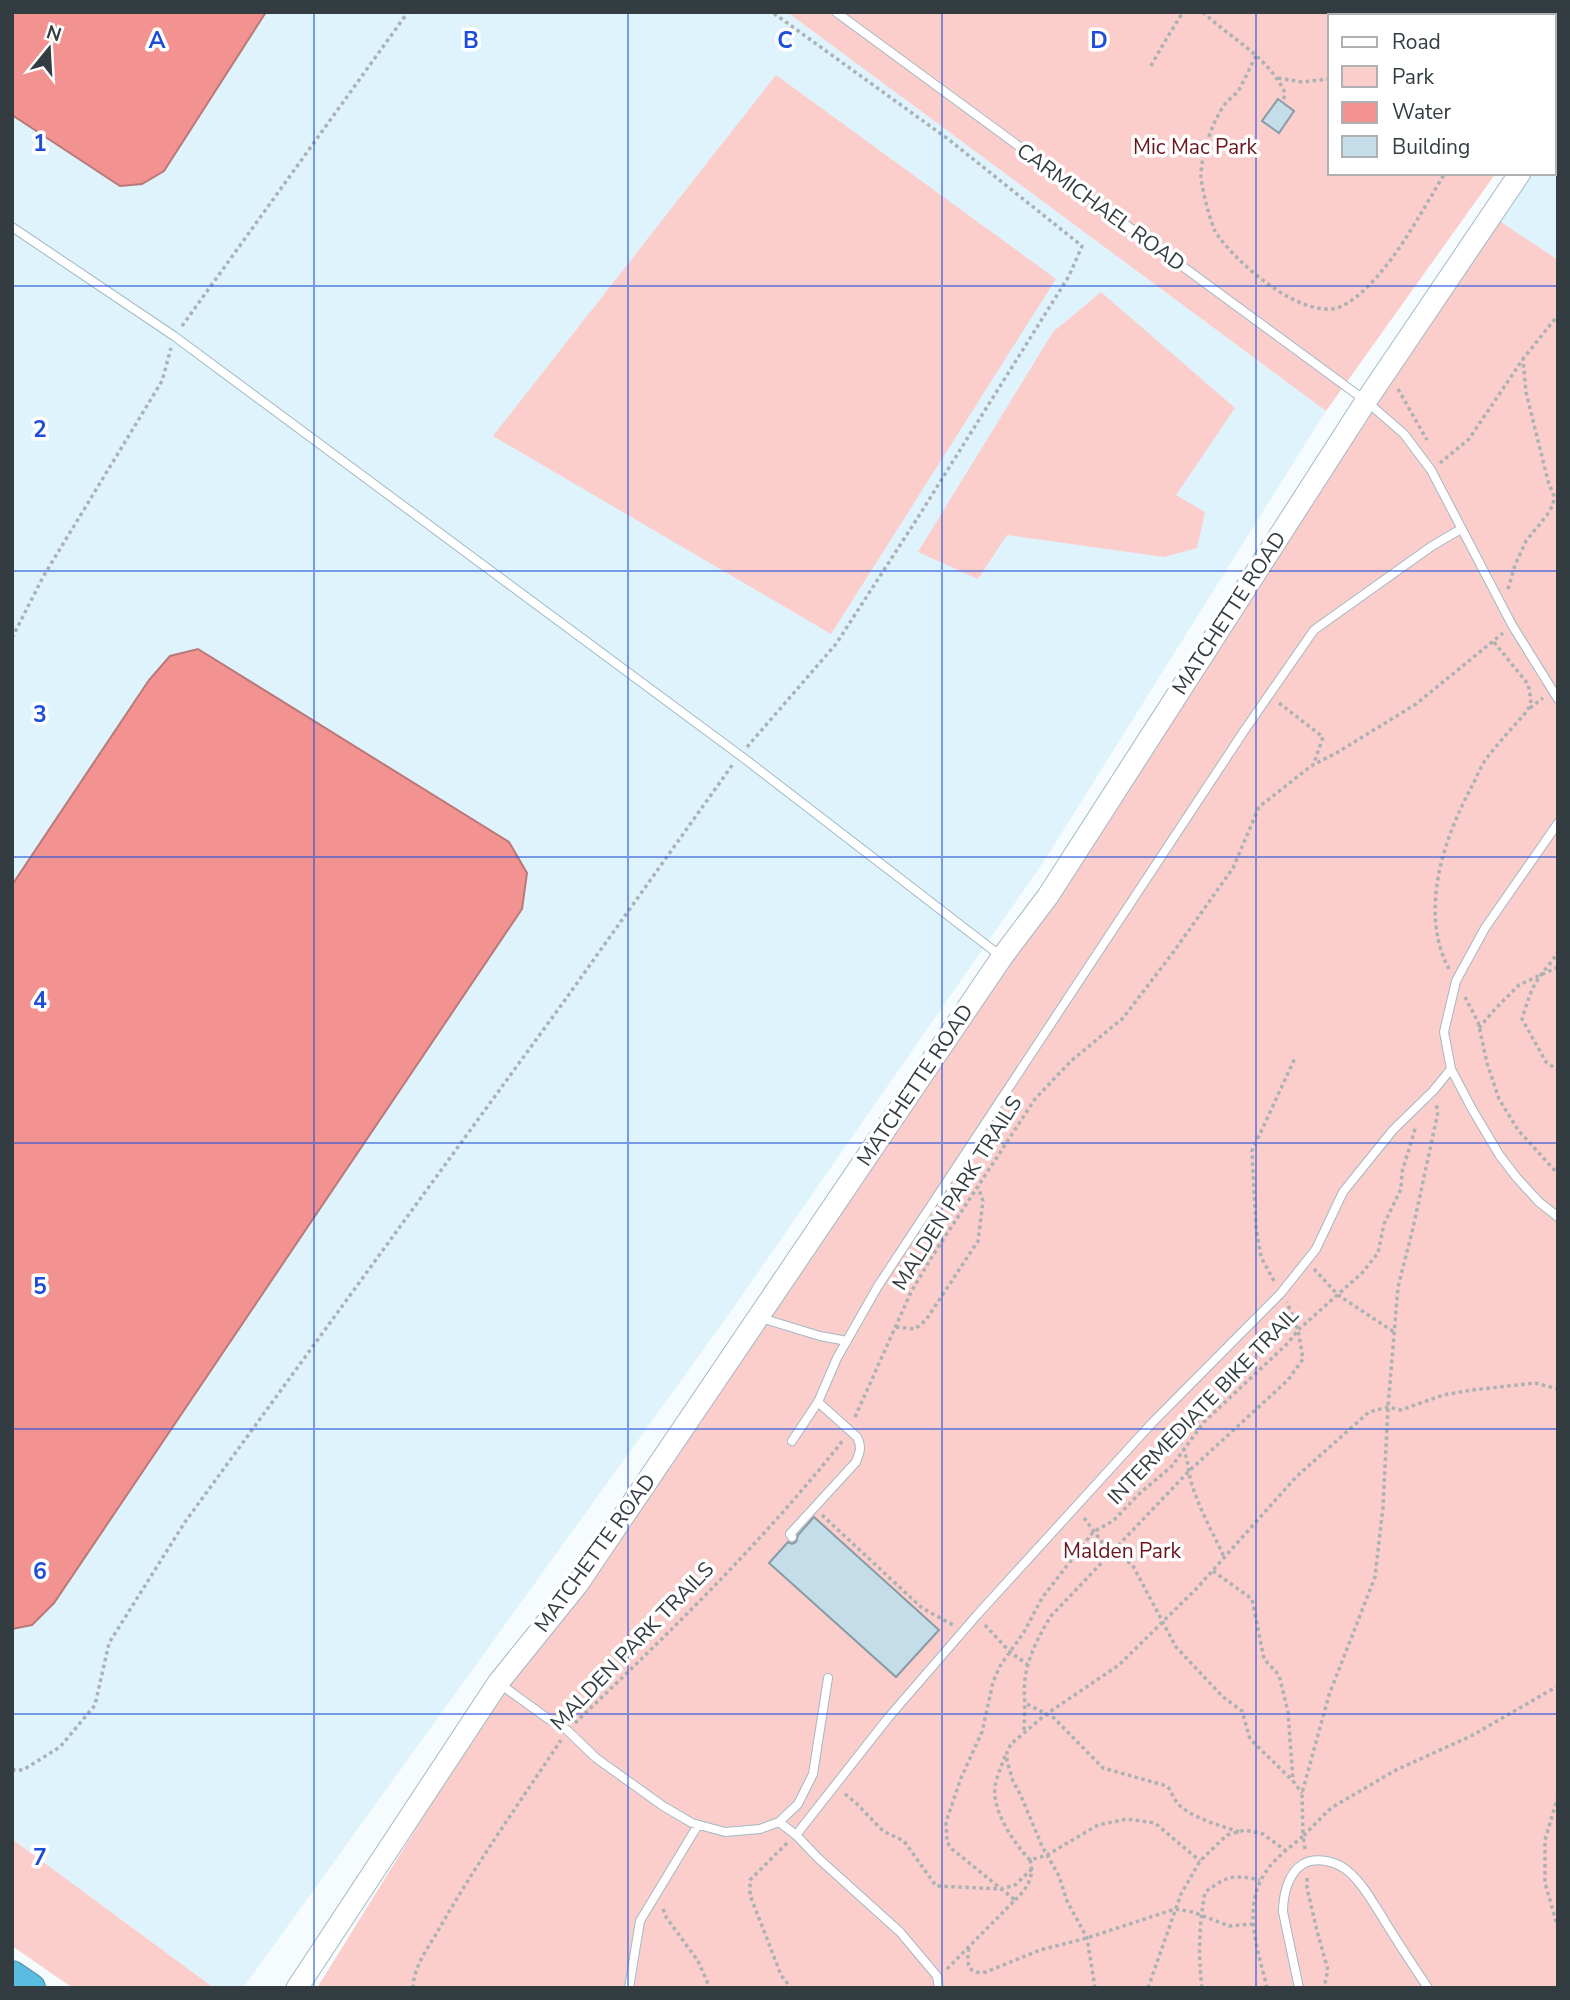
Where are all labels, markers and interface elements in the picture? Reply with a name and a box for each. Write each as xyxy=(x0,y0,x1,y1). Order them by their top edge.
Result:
north arrow xyxy=(14,14,84,84)
legend xyxy=(1328,14,1556,175)
text: N xyxy=(43,19,65,48)
text: A xyxy=(148,25,166,56)
text: B xyxy=(463,25,479,56)
text: C xyxy=(777,25,793,56)
text: D xyxy=(1090,25,1108,56)
text: Road xyxy=(1392,28,1441,56)
text: Park xyxy=(1392,63,1434,91)
text: Water xyxy=(1392,98,1451,126)
text: 1 xyxy=(33,128,47,159)
park label: Mic Mac Park xyxy=(1133,133,1258,161)
text: Building xyxy=(1392,133,1470,161)
street label: CARMICHAEL ROAD xyxy=(1011,136,1191,278)
text: 2 xyxy=(33,414,47,445)
street label: MATCHETTE ROAD xyxy=(1166,526,1292,700)
text: 3 xyxy=(33,699,47,730)
text: 4 xyxy=(33,985,47,1016)
street label: MATCHETTE ROAD xyxy=(850,999,980,1171)
street label: MALDEN PARK TRAILS xyxy=(886,1090,1028,1295)
text: 5 xyxy=(33,1271,47,1302)
street label: INTERMEDIATE BIKE TRAIL xyxy=(1101,1301,1305,1511)
street label: MATCHETTE ROAD xyxy=(528,1468,662,1638)
park label: Malden Park xyxy=(1063,1537,1181,1565)
text: 6 xyxy=(33,1556,47,1587)
street label: MALDEN PARK TRAILS xyxy=(544,1556,720,1736)
text: 7 xyxy=(33,1842,47,1873)

